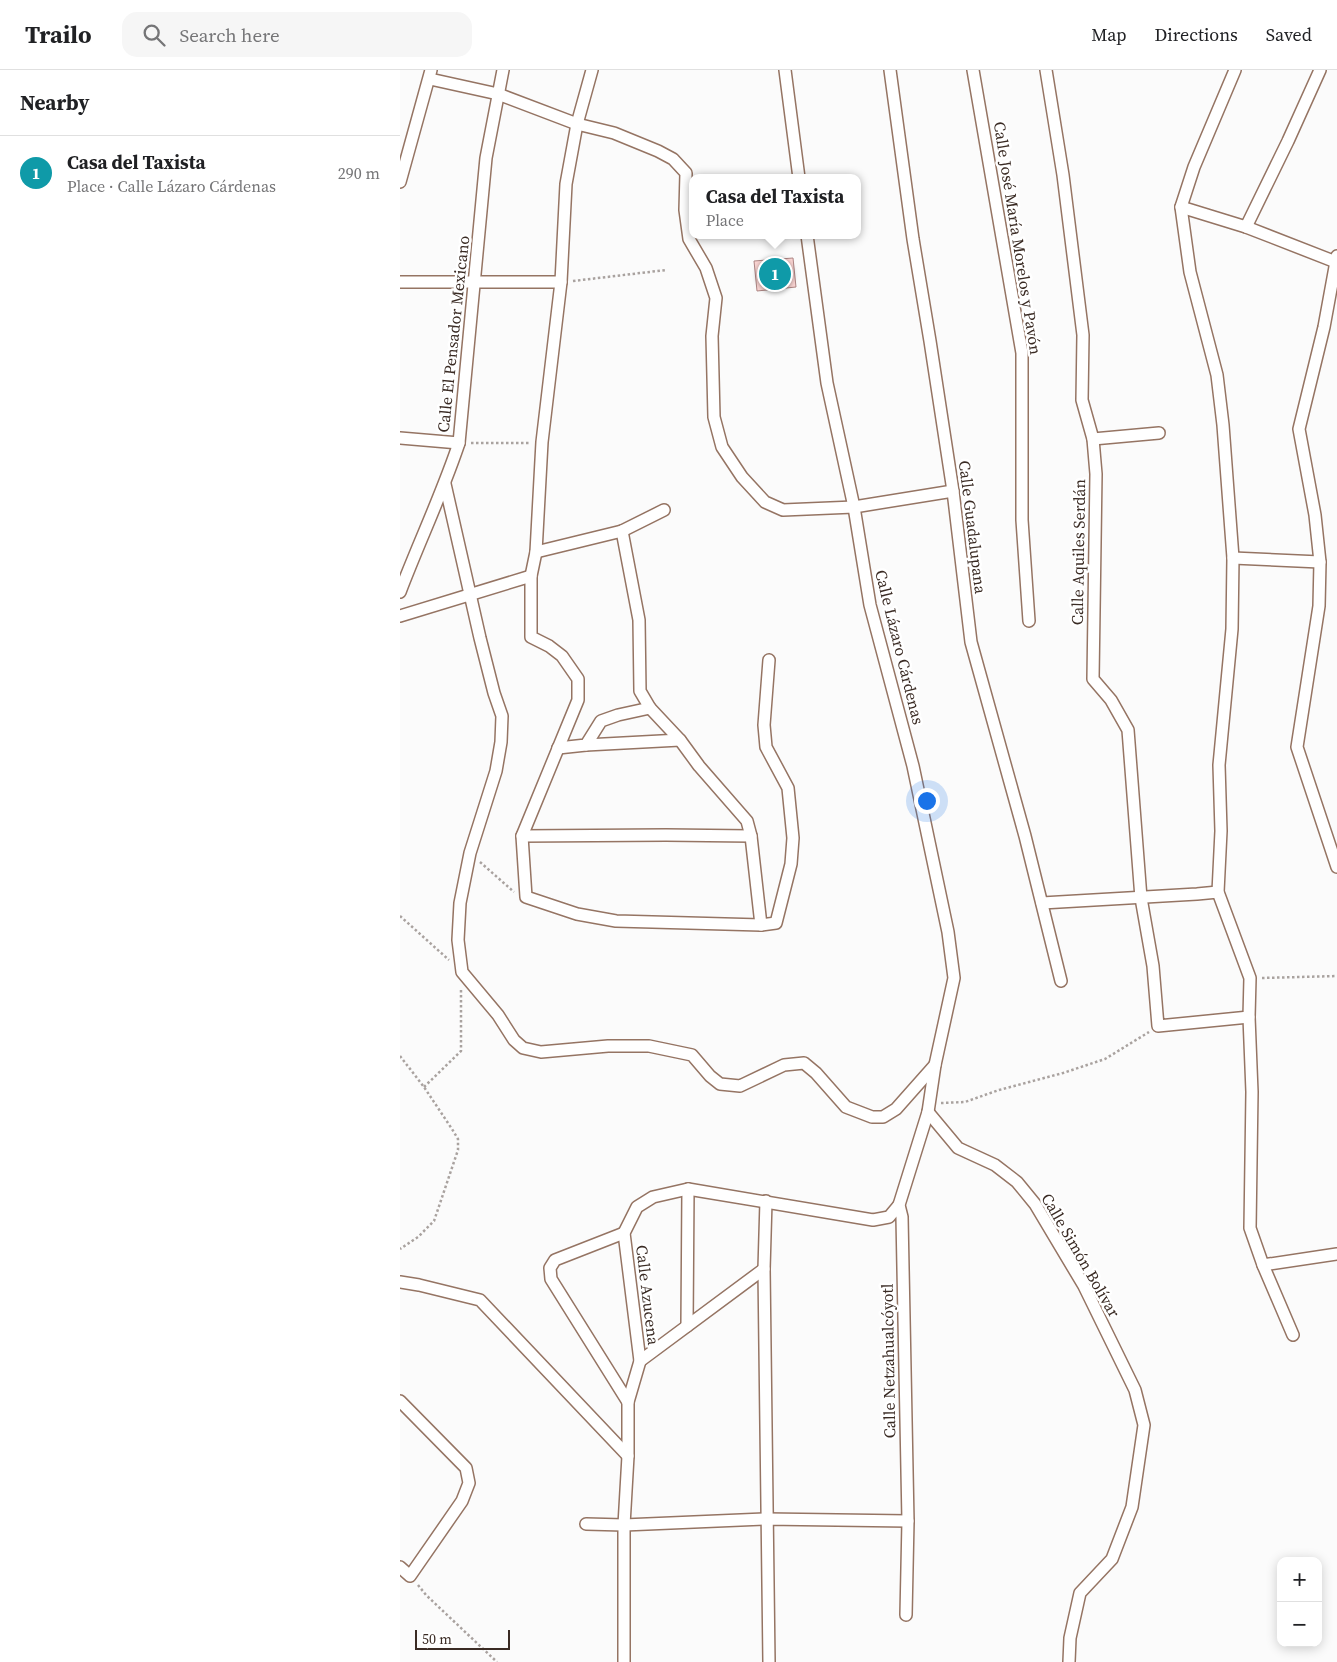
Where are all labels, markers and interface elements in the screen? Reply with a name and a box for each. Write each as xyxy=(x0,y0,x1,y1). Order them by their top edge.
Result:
search box xyxy=(122,12,472,57)
text: Trailo xyxy=(25,18,92,51)
icon: search xyxy=(140,21,168,49)
text: Search here xyxy=(180,22,280,48)
text: Map xyxy=(1091,22,1127,47)
text: Directions xyxy=(1155,22,1238,47)
text: Saved xyxy=(1266,22,1312,47)
text: Nearby xyxy=(20,88,90,117)
street label: Calle José María Morelos y Pavón xyxy=(989,120,1047,356)
text: Casa del Taxista xyxy=(67,149,206,175)
text: 1 xyxy=(32,162,40,184)
text: 290 m xyxy=(338,162,380,184)
popup xyxy=(689,174,861,239)
text: Place · Calle Lázaro Cárdenas xyxy=(67,175,276,197)
text: Casa del Taxista xyxy=(706,183,844,209)
text: Place xyxy=(706,209,744,231)
street label: Calle El Pensador Mexicano xyxy=(432,234,474,434)
pin: 1 xyxy=(759,255,791,293)
street label: Calle Guadalupana xyxy=(954,459,992,596)
street label: Calle Aquiles Serdán xyxy=(1066,478,1090,625)
street label: Calle Lázaro Cárdenas xyxy=(870,567,930,727)
your location xyxy=(914,788,940,814)
street label: Calle Simón Bolívar xyxy=(1037,1189,1126,1321)
street label: Calle Azucena xyxy=(631,1244,665,1347)
street label: Calle Netzahualcóyotl xyxy=(876,1283,900,1439)
map controls xyxy=(1277,1557,1322,1647)
button: + xyxy=(1277,1557,1322,1602)
button: − xyxy=(1277,1602,1322,1647)
scale bar xyxy=(415,1627,510,1650)
text: 50 m xyxy=(422,1629,452,1649)

